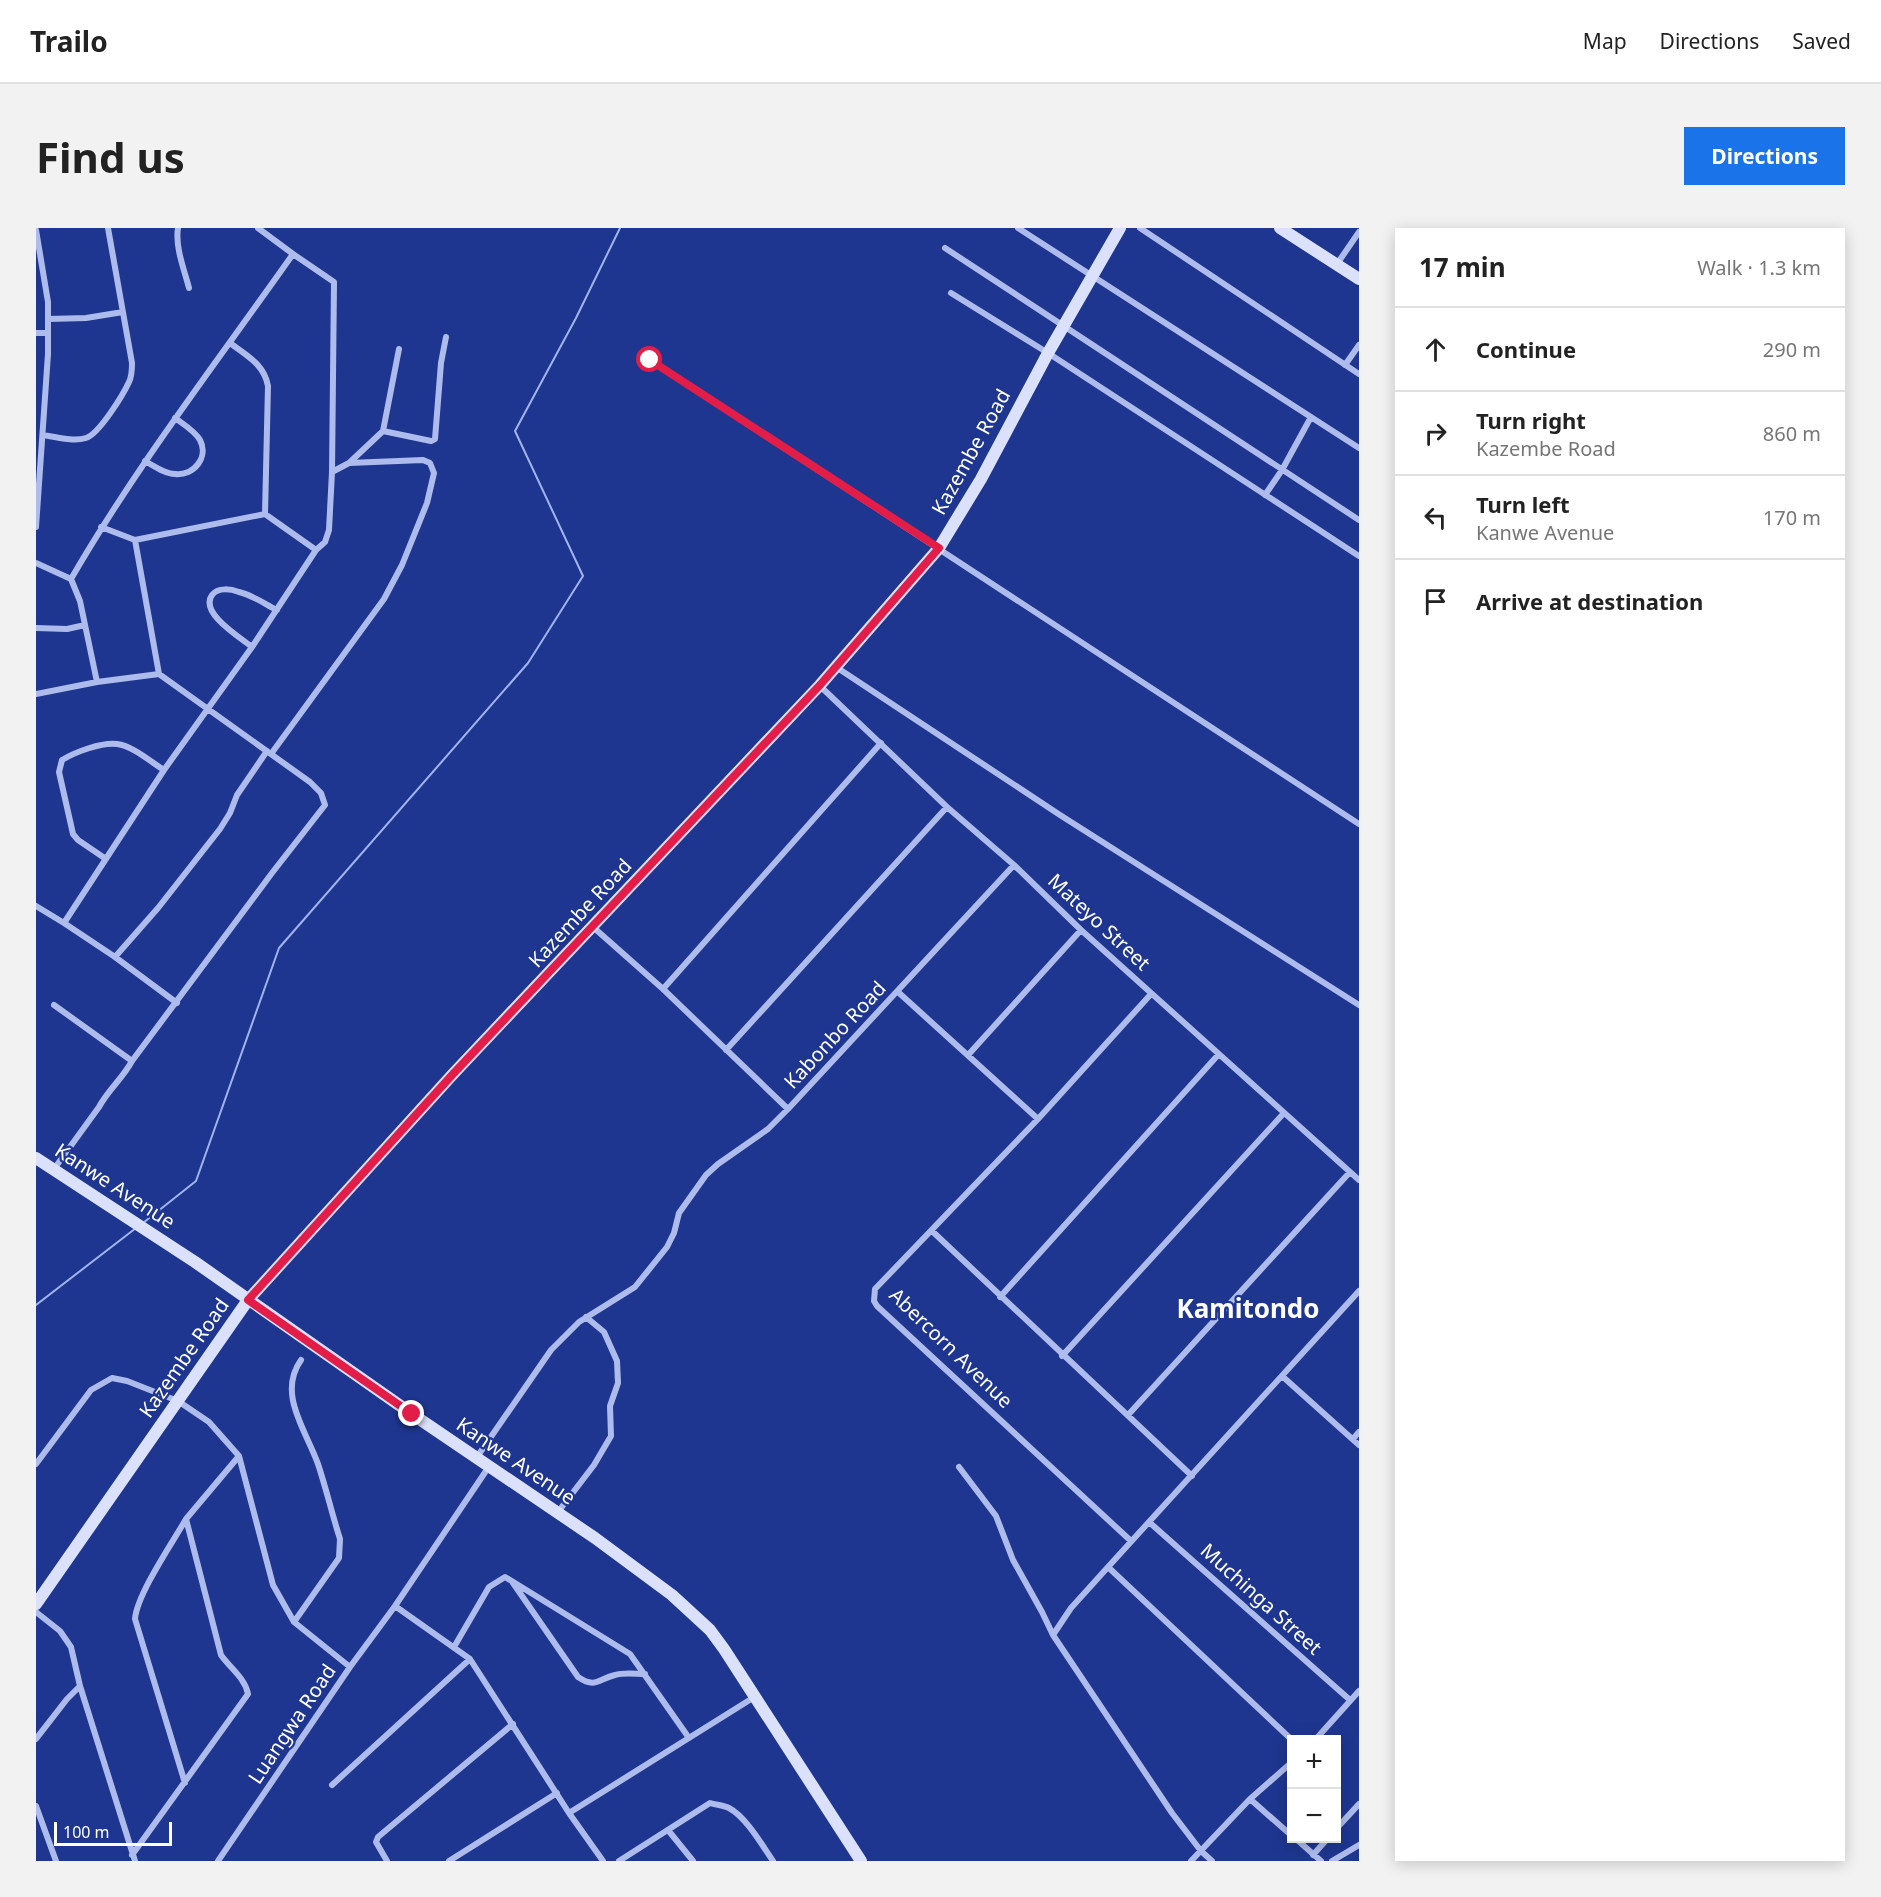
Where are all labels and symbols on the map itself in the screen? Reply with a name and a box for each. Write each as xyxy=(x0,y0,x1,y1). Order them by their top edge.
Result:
route start xyxy=(636,346,662,372)
street label: Kazembe Road xyxy=(925,384,1016,519)
street label: Kazembe Road xyxy=(522,852,637,973)
street label: Mateyo Street xyxy=(1042,867,1156,976)
street label: Kabonbo Road xyxy=(778,975,892,1094)
street label: Kanwe Avenue xyxy=(50,1137,181,1235)
street label: Abercorn Avenue xyxy=(884,1282,1019,1414)
district label: Kamitondo xyxy=(1176,1290,1320,1326)
street label: Kazembe Road xyxy=(132,1293,235,1423)
route end xyxy=(398,1400,424,1426)
street label: Kanwe Avenue xyxy=(451,1411,581,1510)
street label: Muchinga Street xyxy=(1195,1537,1328,1660)
street label: Luangwa Road xyxy=(242,1659,342,1789)
scale bar xyxy=(54,1819,172,1846)

